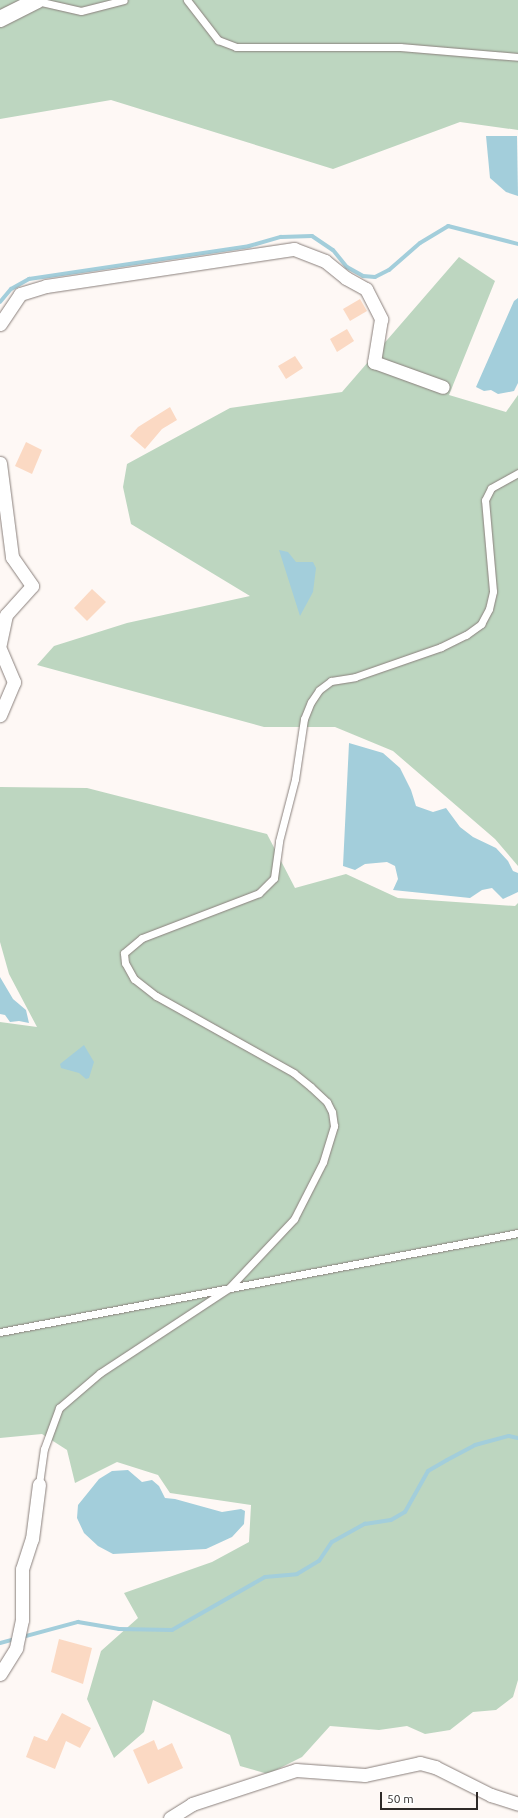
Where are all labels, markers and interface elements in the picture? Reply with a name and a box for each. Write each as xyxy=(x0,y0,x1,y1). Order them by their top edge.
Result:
scale bar xyxy=(382,1784,480,1810)
text: 50 m xyxy=(387,1792,414,1805)

